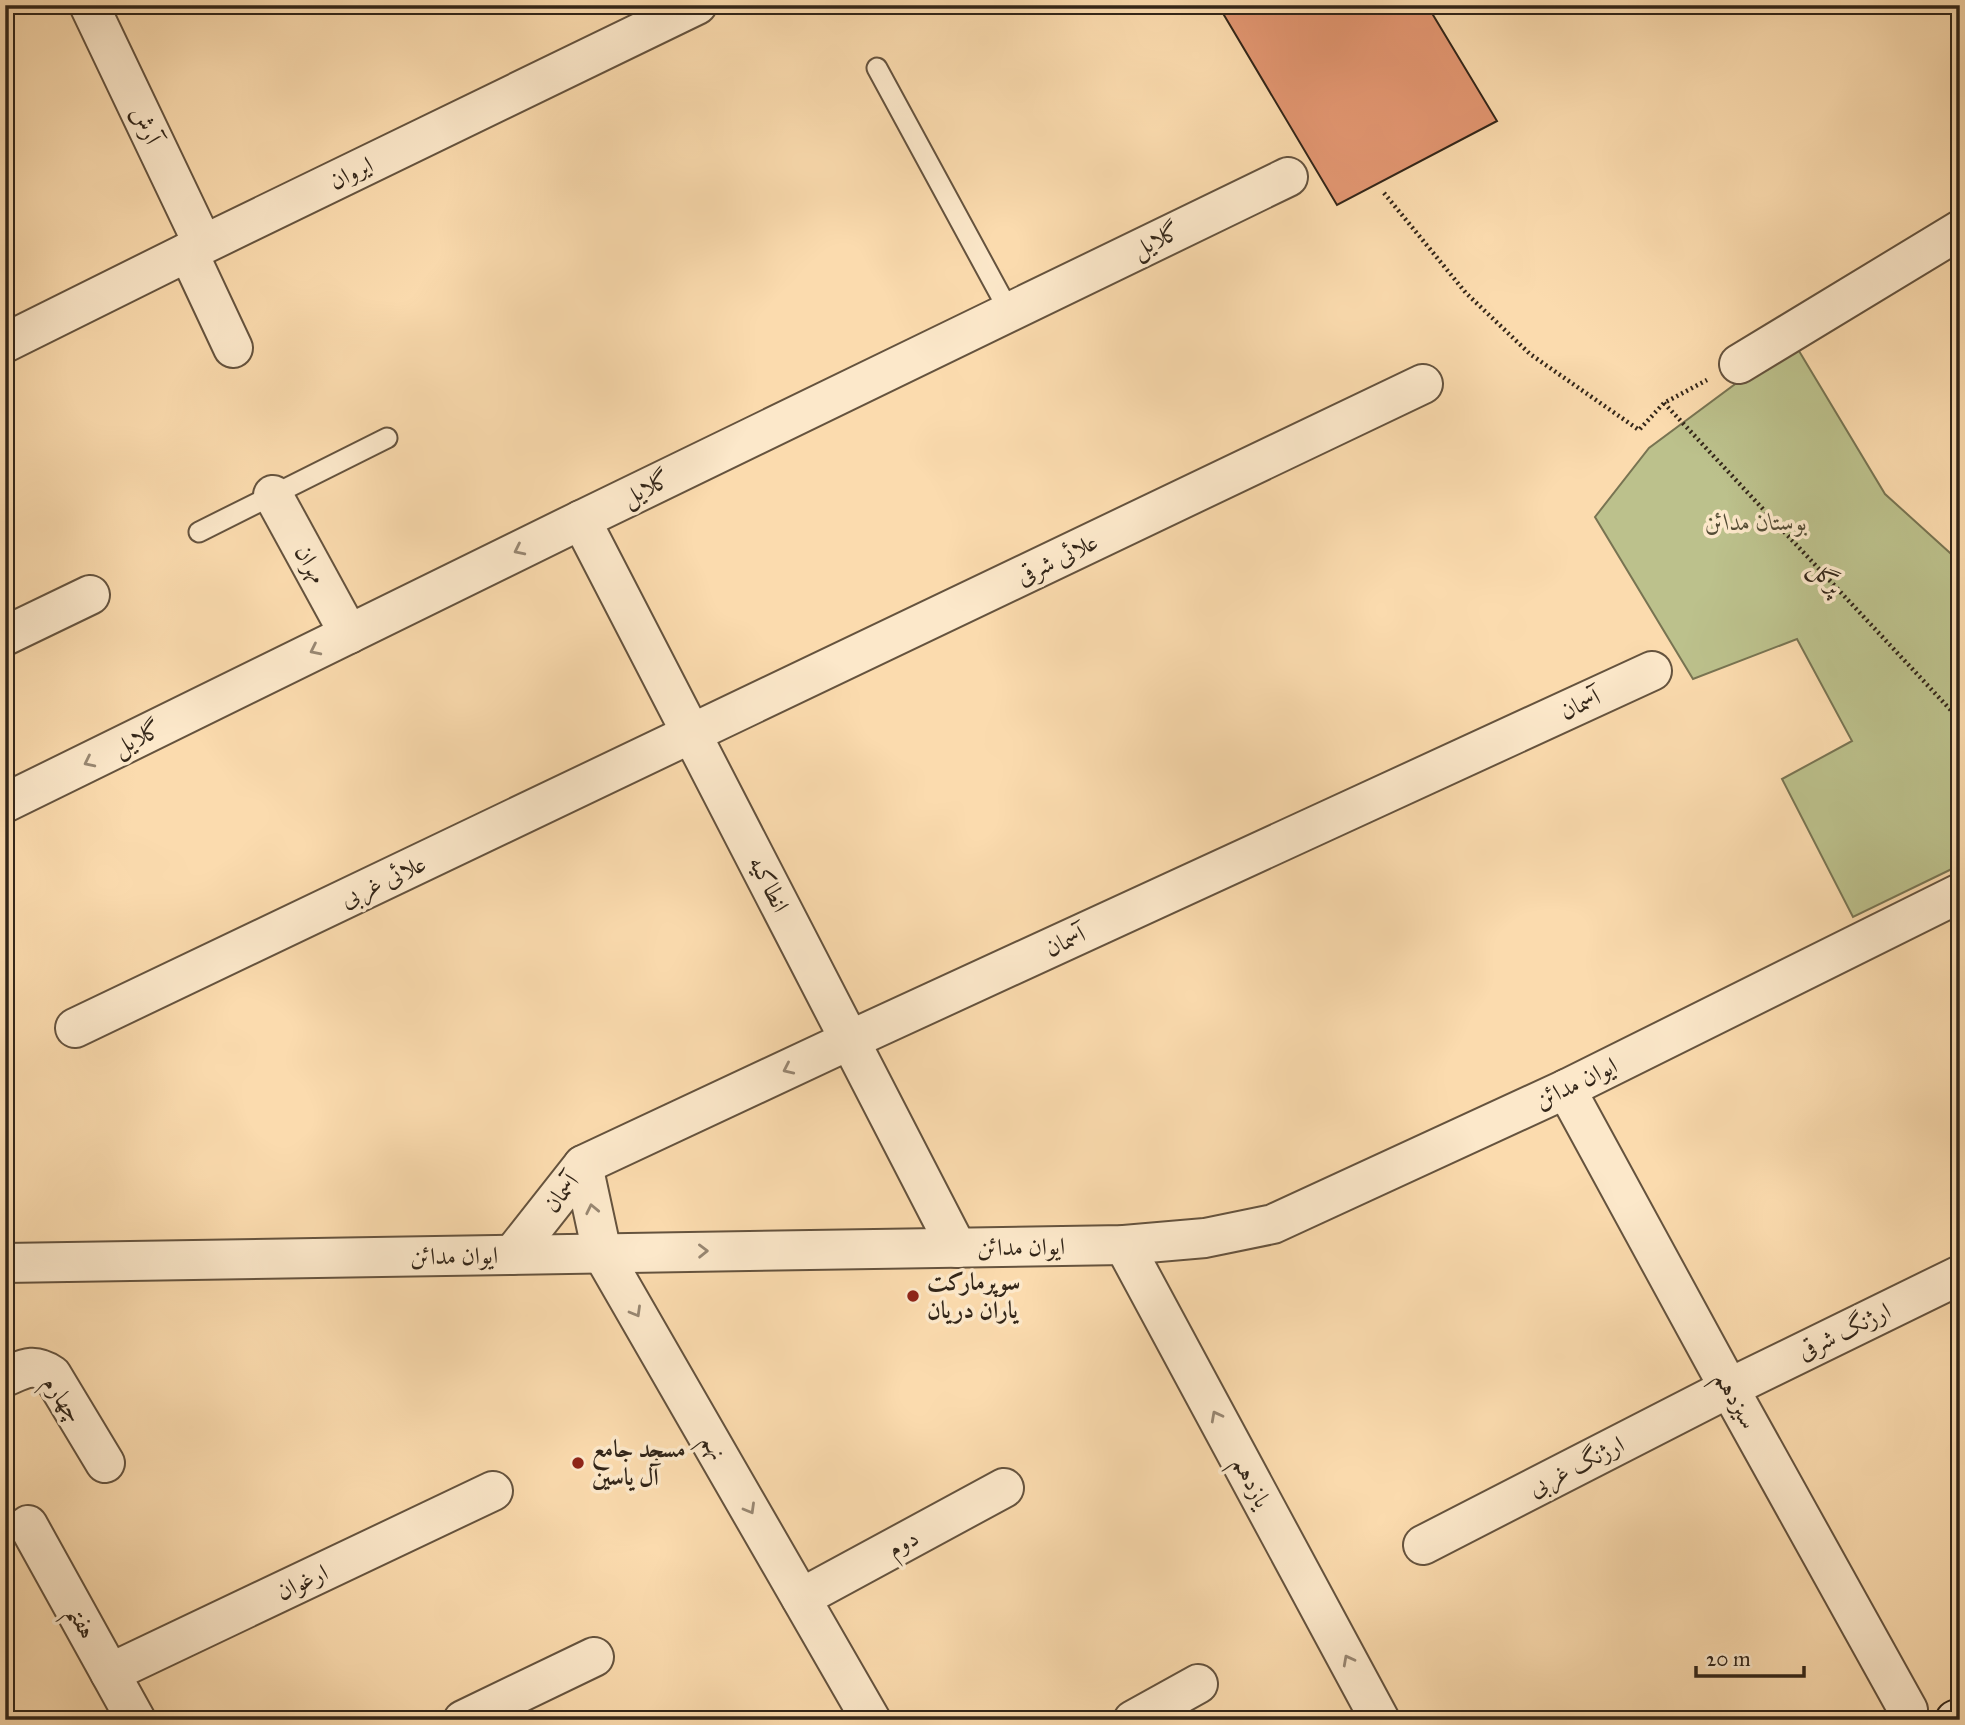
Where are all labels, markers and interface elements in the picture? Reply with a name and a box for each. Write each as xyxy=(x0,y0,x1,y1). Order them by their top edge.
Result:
street label: آرش xyxy=(124,101,169,151)
street label: ایروان xyxy=(324,150,378,196)
street label: گلایل xyxy=(1127,216,1186,266)
street label: گلایل xyxy=(617,464,676,514)
park label: بوستان مدائن xyxy=(1705,507,1808,537)
street label: علائی شرقی xyxy=(1011,526,1103,593)
street label: مهران xyxy=(288,539,334,589)
one-way arrow xyxy=(514,541,526,555)
street label: پرگل xyxy=(1801,553,1851,604)
one-way arrow xyxy=(310,642,322,656)
street label: آسمان xyxy=(1555,681,1608,726)
street label: گلایل xyxy=(108,714,167,764)
one-way arrow xyxy=(84,753,96,767)
street label: علائی غربی xyxy=(335,848,432,916)
street label: انطاکیه xyxy=(742,851,796,917)
street label: آسمان xyxy=(1040,918,1093,963)
street label: ایوان مدائن xyxy=(1530,1050,1622,1116)
one-way arrow xyxy=(783,1061,795,1075)
street label: آسمان xyxy=(537,1165,587,1218)
one-way arrow xyxy=(586,1203,601,1215)
street label: ایوان مدائن xyxy=(977,1231,1065,1263)
street label: ایوان مدائن xyxy=(410,1240,498,1272)
one-way arrow xyxy=(698,1243,708,1259)
place label: سوپرمارکت یاران دریان xyxy=(927,1267,1020,1325)
marker: سوپرمارکت یاران دریان xyxy=(905,1288,921,1304)
street label: ارژنگ شرقی xyxy=(1793,1296,1896,1367)
one-way arrow xyxy=(628,1304,641,1317)
street label: سیزدهم xyxy=(1702,1366,1764,1437)
street label: چهارم xyxy=(31,1370,90,1432)
one-way arrow xyxy=(1211,1411,1224,1424)
street label: نهم xyxy=(689,1429,733,1469)
street label: ارژنگ غربی xyxy=(1523,1429,1630,1505)
place label: مسجد جامع آل یاسین xyxy=(592,1434,685,1492)
street label: یازدهم xyxy=(1220,1451,1279,1517)
marker: مسجد جامع آل یاسین xyxy=(570,1455,586,1471)
one-way arrow xyxy=(742,1501,755,1514)
street label: دوم xyxy=(882,1522,927,1569)
street label: ارغوان xyxy=(271,1557,333,1607)
street label: هفتم xyxy=(53,1600,103,1648)
scale bar xyxy=(1696,1634,1804,1678)
text: 20 m xyxy=(1706,1646,1751,1672)
one-way arrow xyxy=(1343,1654,1356,1667)

